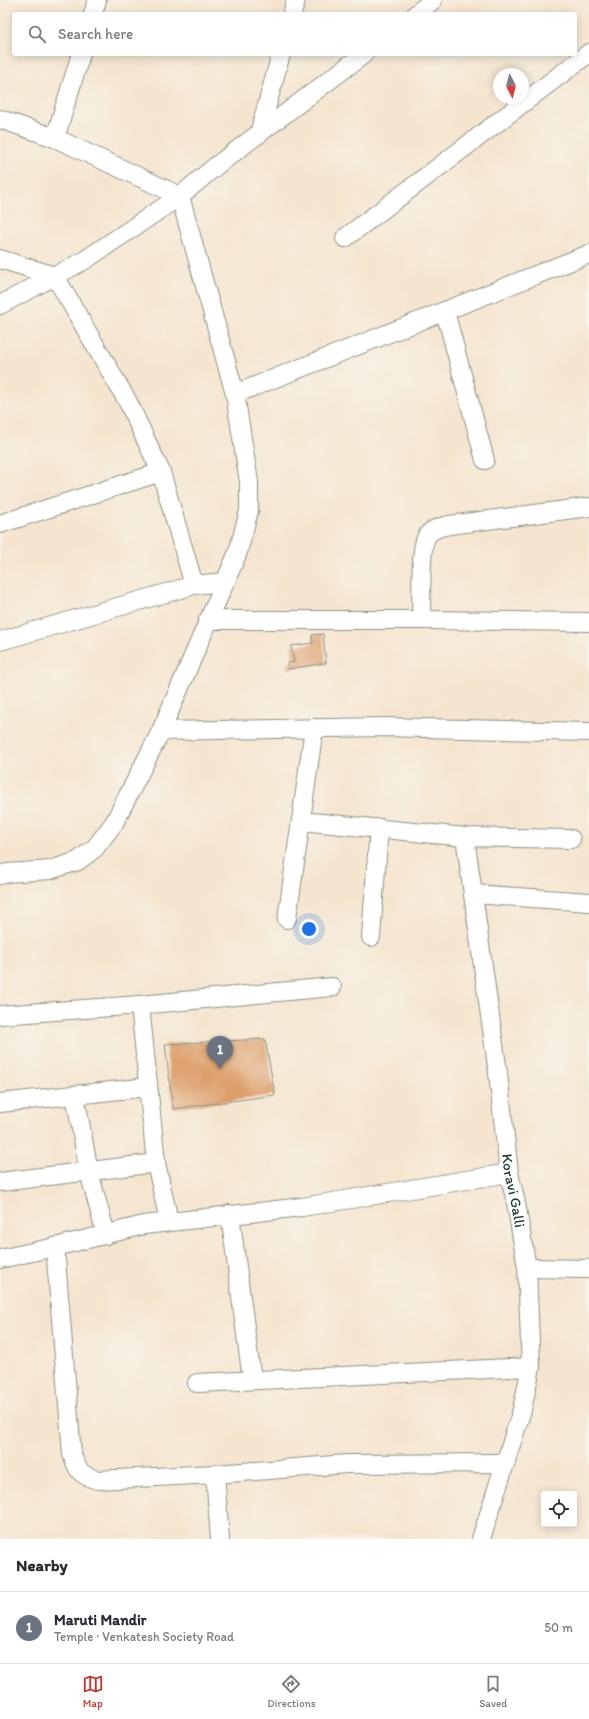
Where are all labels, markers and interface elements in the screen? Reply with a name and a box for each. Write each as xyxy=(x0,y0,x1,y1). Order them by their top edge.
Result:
search box xyxy=(12,12,577,56)
icon: search xyxy=(26,23,48,45)
text: Search here xyxy=(58,25,133,43)
north arrow xyxy=(493,68,529,104)
your location xyxy=(299,919,319,939)
pin: 1 xyxy=(207,1036,233,1069)
street label: Koravi Galli xyxy=(498,1153,529,1229)
map controls xyxy=(541,1491,577,1527)
button: locate xyxy=(541,1491,577,1527)
text: Nearby xyxy=(16,1555,68,1575)
text: Maruti Mandir xyxy=(54,1611,146,1629)
text: 1 xyxy=(26,1620,32,1635)
text: 50 m xyxy=(544,1620,573,1635)
text: Temple · Venkatesh Society Road xyxy=(54,1629,234,1644)
tab: Map xyxy=(82,1673,104,1710)
tab: Directions xyxy=(267,1673,316,1710)
tab: Saved xyxy=(479,1673,507,1710)

